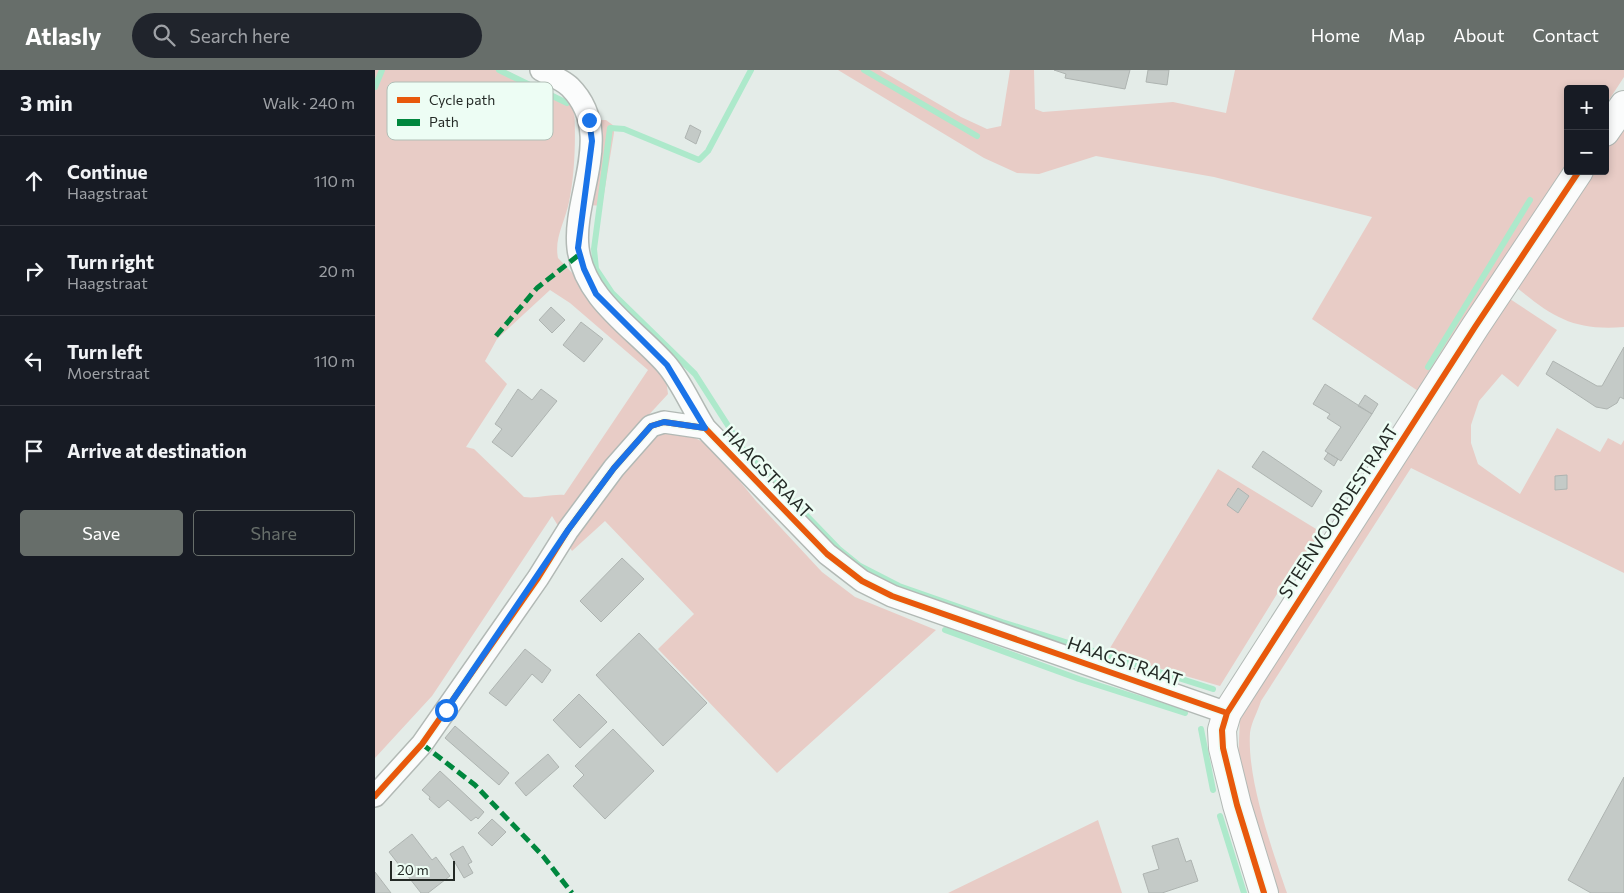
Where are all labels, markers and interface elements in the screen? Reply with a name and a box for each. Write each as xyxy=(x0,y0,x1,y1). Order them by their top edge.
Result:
search box xyxy=(132,13,482,58)
text: Atlasly xyxy=(25,21,102,50)
icon: search xyxy=(150,21,178,49)
text: Search here xyxy=(190,24,290,47)
text: Home xyxy=(1311,24,1360,46)
text: Map xyxy=(1388,24,1425,46)
text: About xyxy=(1453,24,1505,46)
text: Contact xyxy=(1533,24,1599,46)
legend xyxy=(387,82,553,140)
map controls xyxy=(1564,85,1609,175)
button: + xyxy=(1564,85,1609,130)
text: 3 min xyxy=(20,90,73,115)
text: Cycle path xyxy=(429,91,495,108)
text: Walk · 240 m xyxy=(263,93,355,112)
route end xyxy=(578,109,601,132)
text: Path xyxy=(429,113,459,130)
button: − xyxy=(1564,130,1609,175)
text: Continue xyxy=(67,160,147,183)
icon: ahead xyxy=(20,167,48,195)
text: 110 m xyxy=(314,171,355,190)
text: Haagstraat xyxy=(67,183,148,202)
text: Turn right xyxy=(67,250,154,273)
icon: right xyxy=(20,257,48,285)
text: 20 m xyxy=(319,261,355,280)
text: Haagstraat xyxy=(67,273,148,292)
text: Turn left xyxy=(67,340,142,363)
icon: left xyxy=(20,347,48,375)
text: 110 m xyxy=(314,351,355,370)
text: Moerstraat xyxy=(67,363,150,382)
street label: STEENVOORDESTRAAT xyxy=(1274,420,1402,602)
street label: HAAGSTRAAT xyxy=(719,421,817,523)
icon: arrive xyxy=(20,437,48,465)
text: Arrive at destination xyxy=(67,439,247,462)
button: Save xyxy=(20,510,183,556)
button: Share xyxy=(193,510,355,556)
street label: HAAGSTRAAT xyxy=(1065,631,1185,691)
route start xyxy=(435,699,458,722)
scale bar xyxy=(390,858,455,881)
text: 20 m xyxy=(397,861,429,878)

